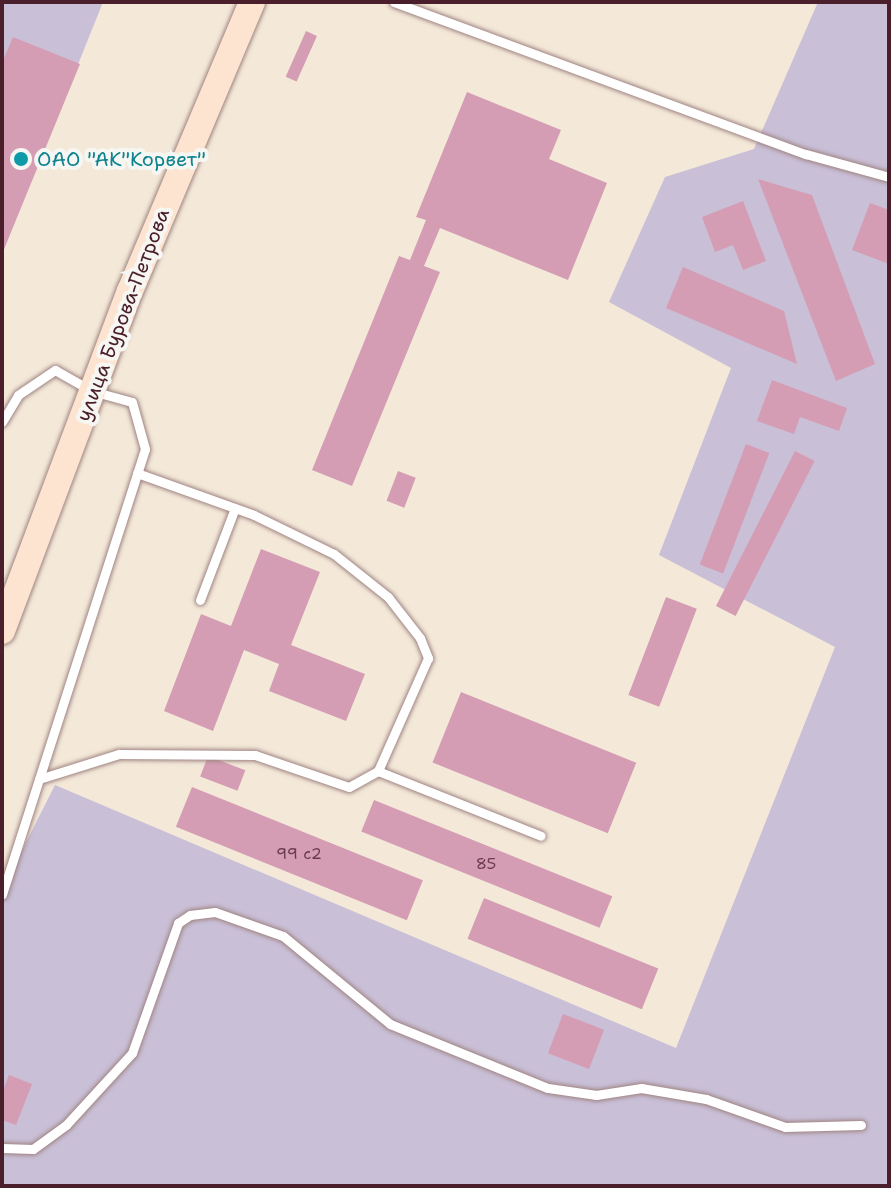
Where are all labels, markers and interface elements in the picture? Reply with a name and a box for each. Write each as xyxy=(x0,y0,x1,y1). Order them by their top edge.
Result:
place label: ОАО "АК"Корвет" xyxy=(37,147,206,171)
marker: ОАО "АК"Корвет" xyxy=(12,150,30,168)
street label: улица Бурова-Петрова xyxy=(71,205,175,425)
house number: 99 с2 xyxy=(276,844,322,864)
house number: 85 xyxy=(476,854,496,874)

